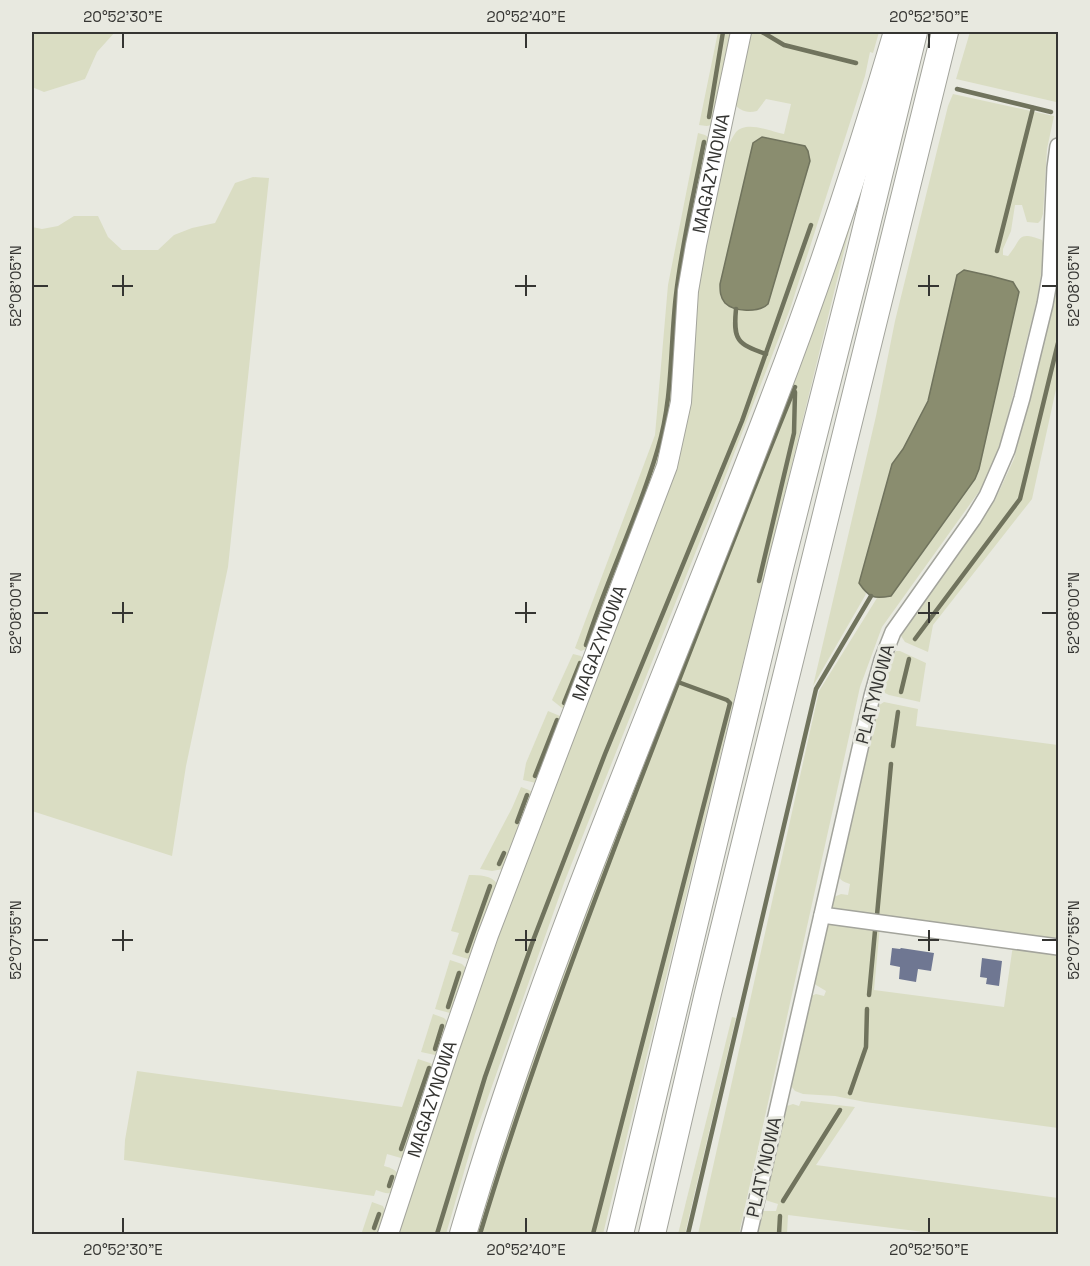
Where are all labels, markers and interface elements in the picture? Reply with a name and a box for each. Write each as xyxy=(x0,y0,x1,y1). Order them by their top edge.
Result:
text: 20°52'30"E xyxy=(83,7,163,26)
text: 20°52'40"E xyxy=(486,7,566,26)
text: 20°52'50"E xyxy=(889,7,969,26)
street label: MAGAZYNOWA xyxy=(687,111,735,235)
text: 52°08'05"N xyxy=(6,245,25,327)
text: 52°08'05"N xyxy=(1064,245,1083,327)
text: 52°08'00"N xyxy=(6,572,25,654)
text: 52°08'00"N xyxy=(1064,572,1083,654)
street label: MAGAZYNOWA xyxy=(567,582,632,704)
street label: PLATYNOWA xyxy=(850,641,899,746)
text: 52°07'55"N xyxy=(6,900,25,980)
text: 52°07'55"N xyxy=(1064,900,1083,980)
street label: MAGAZYNOWA xyxy=(402,1037,462,1160)
street label: PLATYNOWA xyxy=(741,1114,786,1220)
text: 20°52'30"E xyxy=(83,1240,163,1259)
text: 20°52'40"E xyxy=(486,1240,566,1259)
text: 20°52'50"E xyxy=(889,1240,969,1259)

